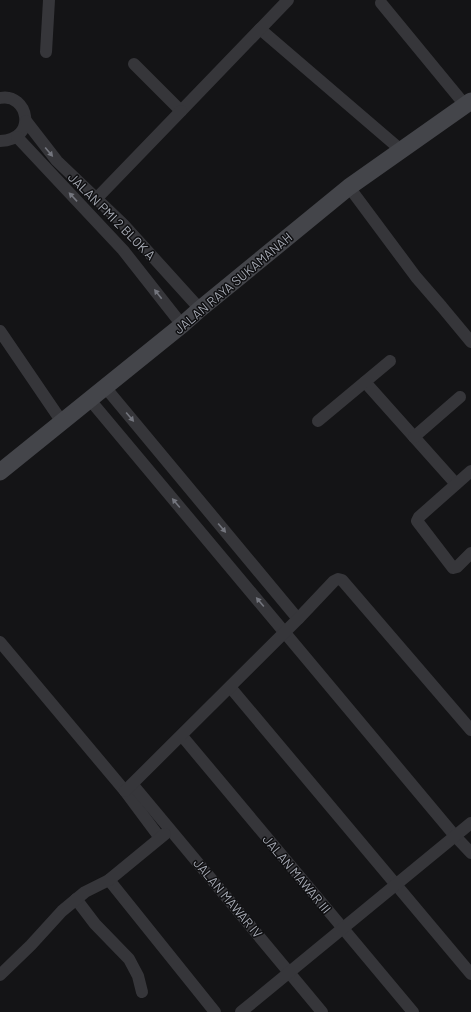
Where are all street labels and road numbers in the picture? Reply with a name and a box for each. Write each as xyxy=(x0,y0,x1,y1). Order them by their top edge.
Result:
street label: JALAN PMI 2 BLOK A xyxy=(65,169,159,263)
street label: JALAN RAYA SUKAMANAH xyxy=(171,229,295,337)
street label: JALAN MAWAR III xyxy=(259,831,335,917)
street label: JALAN MAWAR IV xyxy=(190,855,266,941)

